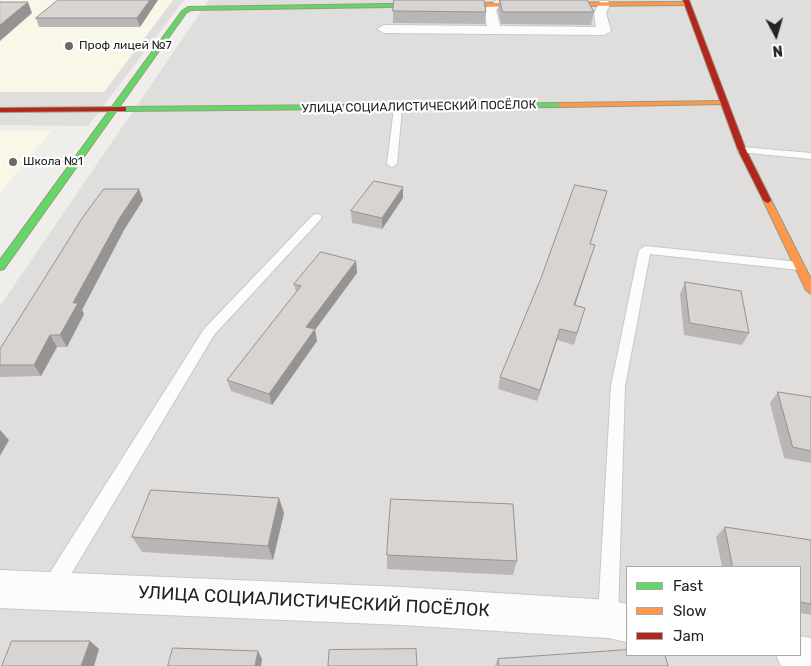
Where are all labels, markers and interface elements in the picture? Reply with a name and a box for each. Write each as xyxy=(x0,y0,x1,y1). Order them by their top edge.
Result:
north arrow xyxy=(751,10,801,60)
place label: Проф лицей №7 xyxy=(79,39,172,53)
marker: Проф лицей №7 xyxy=(63,40,75,52)
text: N xyxy=(772,41,784,59)
street label: УЛИЦА СОЦИАЛИСТИЧЕСКИЙ ПОСЁЛОК xyxy=(302,98,536,116)
place label: Школа №1 xyxy=(23,155,83,169)
marker: Школа №1 xyxy=(7,156,19,168)
legend xyxy=(626,566,801,656)
text: Fast xyxy=(673,577,703,595)
street label: УЛИЦА СОЦИАЛИСТИЧЕСКИЙ ПОСЁЛОК xyxy=(138,582,490,622)
text: Slow xyxy=(673,602,706,620)
text: Jam xyxy=(673,627,704,645)

